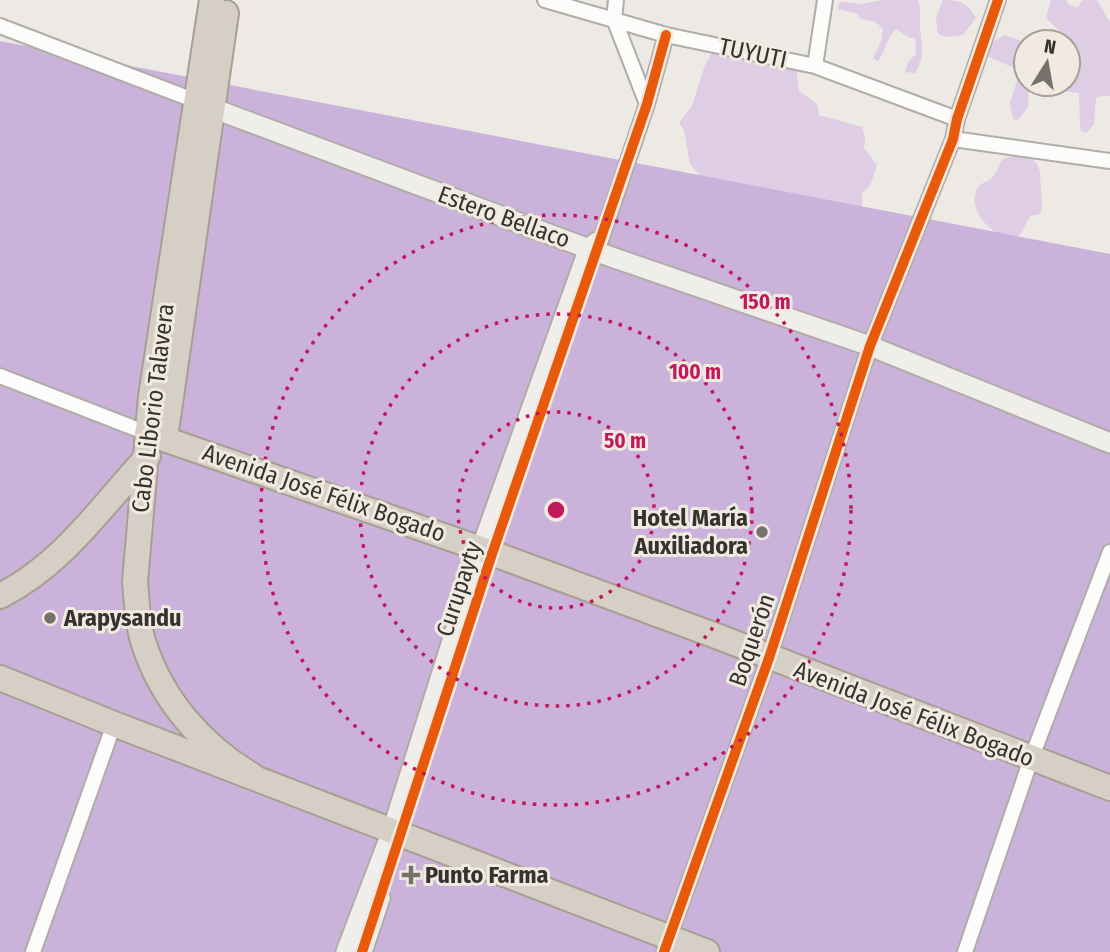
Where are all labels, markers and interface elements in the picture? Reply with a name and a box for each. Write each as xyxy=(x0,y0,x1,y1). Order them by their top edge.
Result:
north arrow xyxy=(1012,28,1082,98)
street label: TUYUTI xyxy=(716,32,790,74)
text: N xyxy=(1042,34,1058,59)
street label: Estero Bellaco xyxy=(434,180,574,254)
text: 150 m xyxy=(739,289,791,315)
street label: Cabo Liborio Talavera xyxy=(126,302,180,514)
text: 100 m xyxy=(669,359,721,385)
text: 50 m xyxy=(604,428,646,454)
street label: Avenida José Félix Bogado xyxy=(199,438,449,548)
centre of rings xyxy=(544,498,568,522)
place label: Hotel María Auxiliadora xyxy=(633,504,748,560)
marker: Hotel María Auxiliadora xyxy=(754,524,770,540)
street label: Curupayty xyxy=(430,538,488,640)
street label: Boquerón xyxy=(723,590,781,690)
place label: Arapysandu xyxy=(63,604,182,632)
marker: Arapysandu xyxy=(42,610,58,626)
street label: Avenida José Félix Bogado xyxy=(790,655,1038,773)
place label: Punto Farma xyxy=(425,861,549,889)
marker: Punto Farma xyxy=(403,867,419,883)

